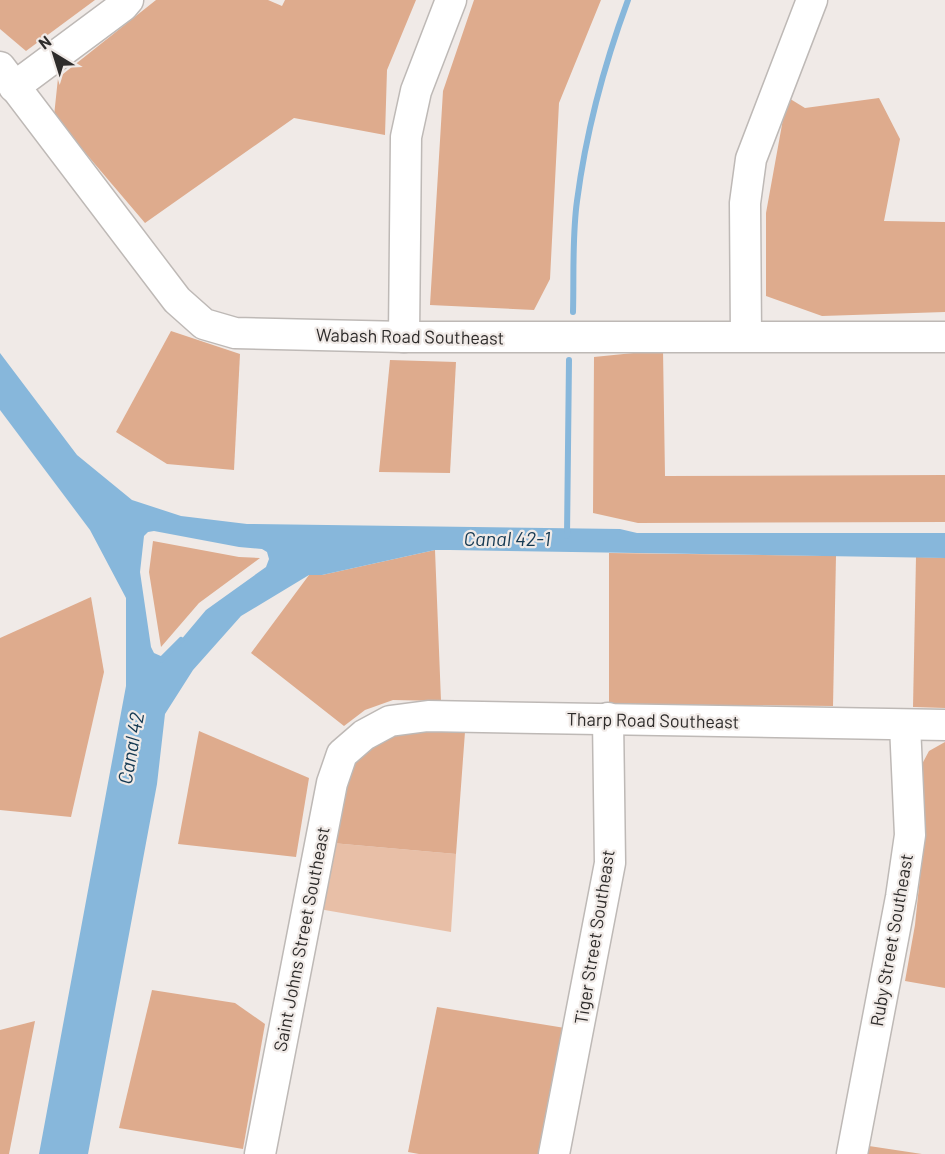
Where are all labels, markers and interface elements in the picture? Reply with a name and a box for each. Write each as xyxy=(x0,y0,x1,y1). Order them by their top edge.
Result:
north arrow xyxy=(24,24,84,84)
text: N xyxy=(34,31,54,53)
street label: Wabash Road Southeast xyxy=(316,323,504,349)
water label: Canal 42-1 xyxy=(463,526,551,550)
street label: Tharp Road Southeast xyxy=(567,707,739,733)
water label: Canal 42 xyxy=(112,710,148,786)
street label: Saint Johns Street Southeast xyxy=(268,825,334,1053)
street label: Tiger Street Southeast xyxy=(569,848,619,1026)
street label: Ruby Street Southeast xyxy=(865,852,917,1028)

